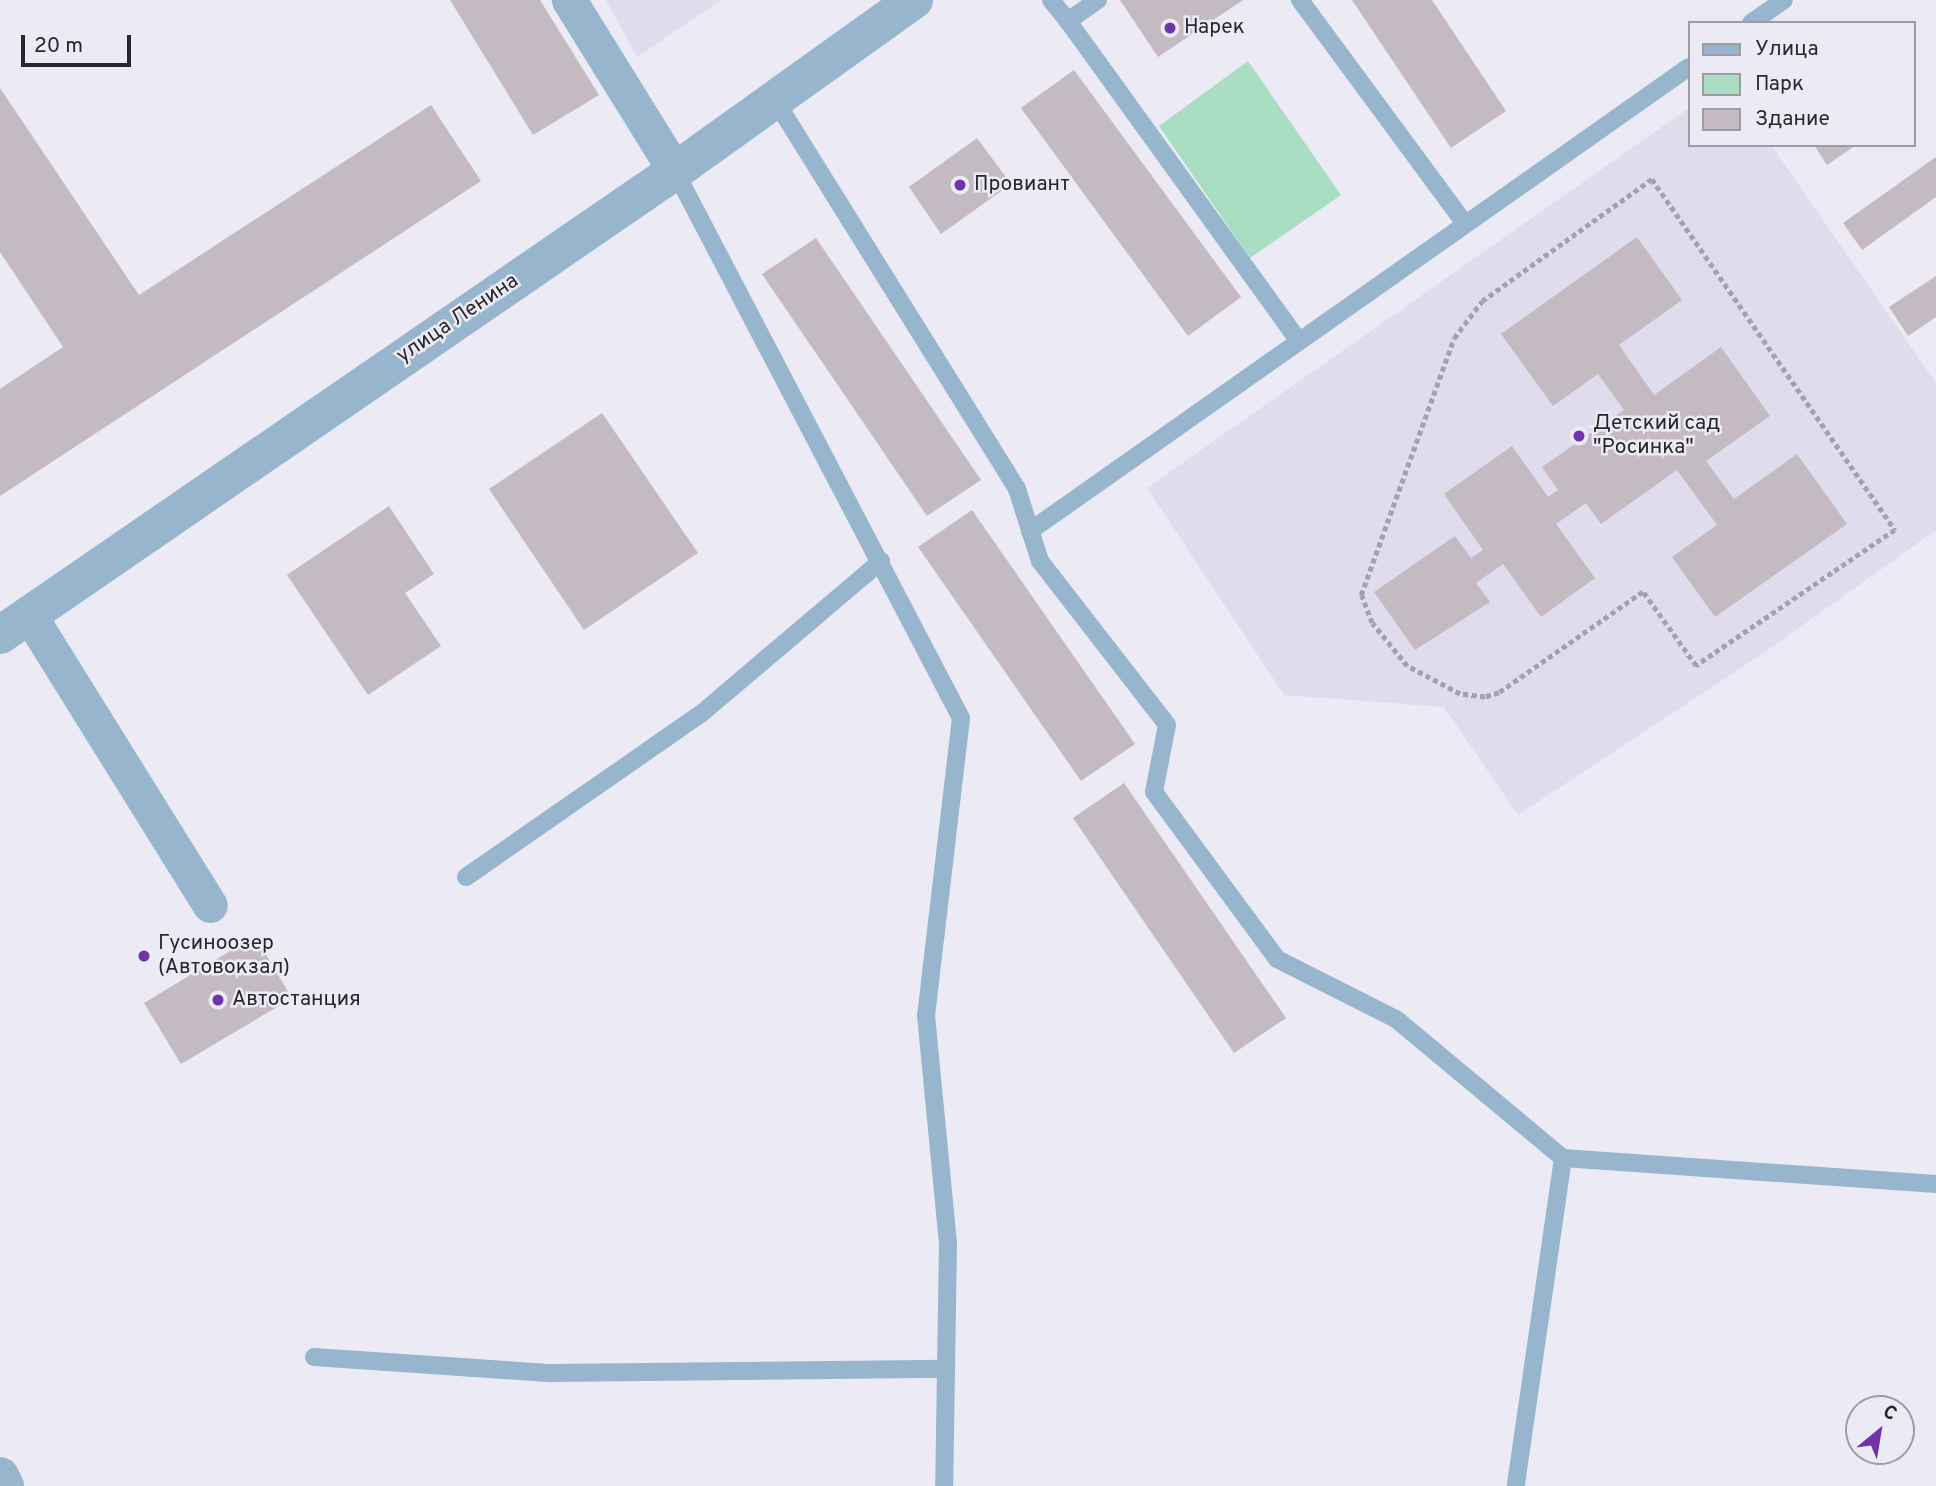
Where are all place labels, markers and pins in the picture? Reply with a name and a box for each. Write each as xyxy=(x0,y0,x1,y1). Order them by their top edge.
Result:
place label: Нарек xyxy=(1184,15,1245,41)
marker: Нарек xyxy=(1162,20,1178,36)
place label: Провиант xyxy=(974,172,1070,198)
marker: Провиант xyxy=(952,177,968,193)
place label: Детский сад "Росинка" xyxy=(1593,411,1720,461)
marker: Детский сад "Росинка" xyxy=(1571,428,1587,444)
place label: Гусиноозер (Автовокзал) xyxy=(158,931,290,981)
marker: Гусиноозер (Автовокзал) xyxy=(136,948,152,964)
place label: Автостанция xyxy=(232,987,361,1013)
marker: Автостанция xyxy=(210,992,226,1008)

